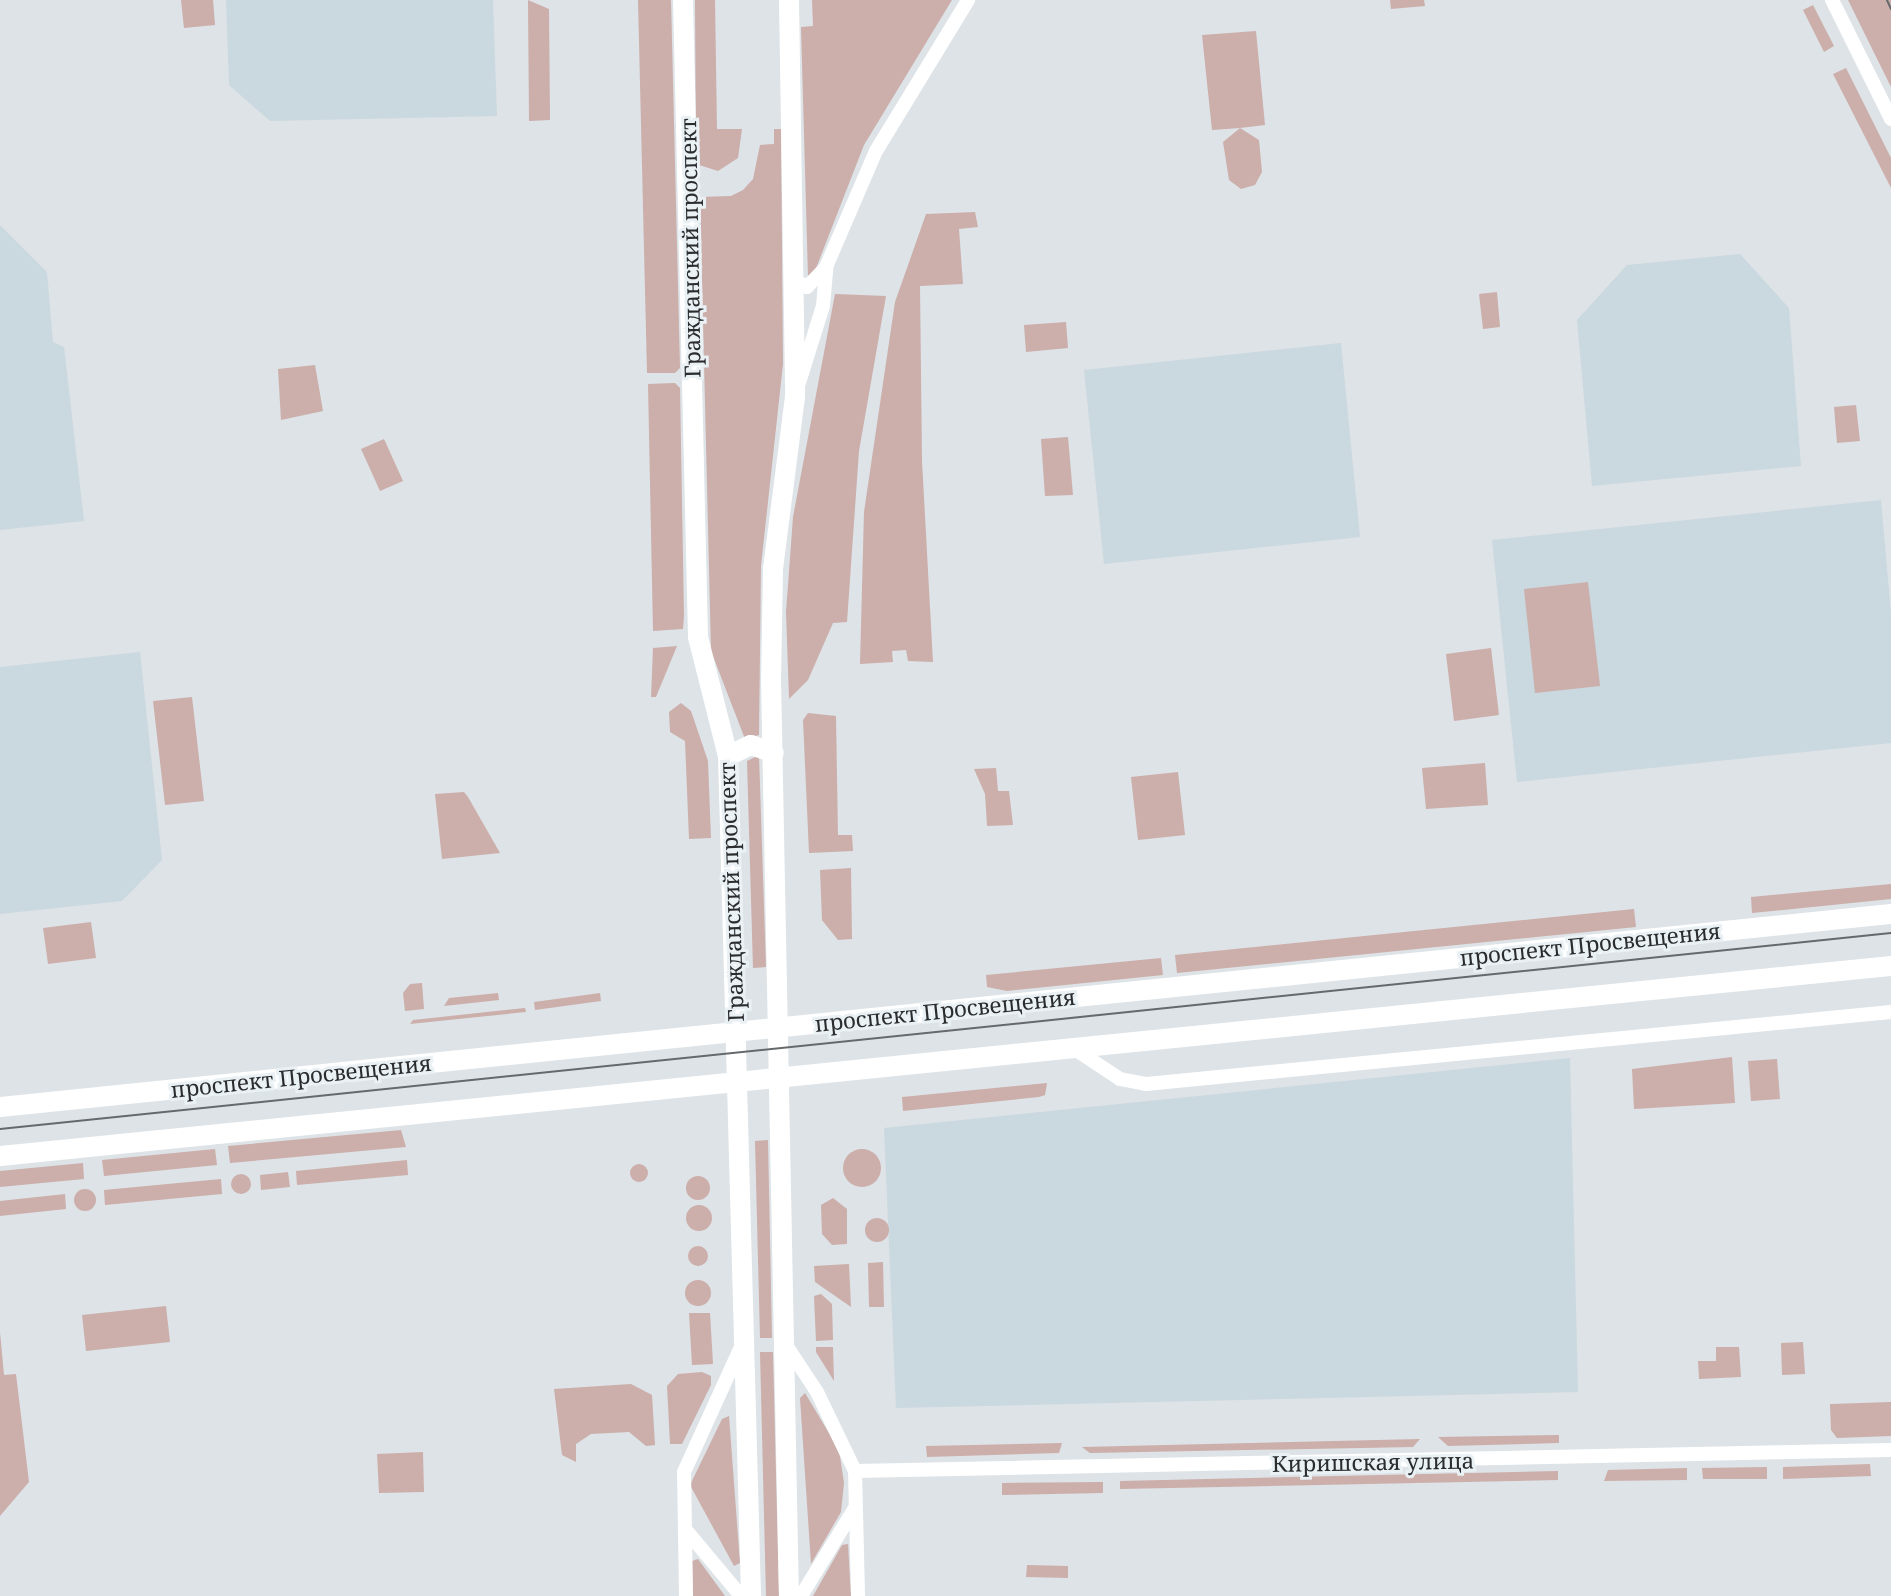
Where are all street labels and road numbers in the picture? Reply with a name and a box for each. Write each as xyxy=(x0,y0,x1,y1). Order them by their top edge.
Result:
street label: Гражданский проспект xyxy=(675,118,705,378)
street label: Гражданский проспект xyxy=(713,762,749,1022)
street label: проспект Просвещения xyxy=(1458,917,1722,971)
street label: проспект Просвещения xyxy=(813,983,1077,1037)
street label: проспект Просвещения xyxy=(169,1049,433,1103)
street label: Киришская улица xyxy=(1272,1447,1474,1477)

